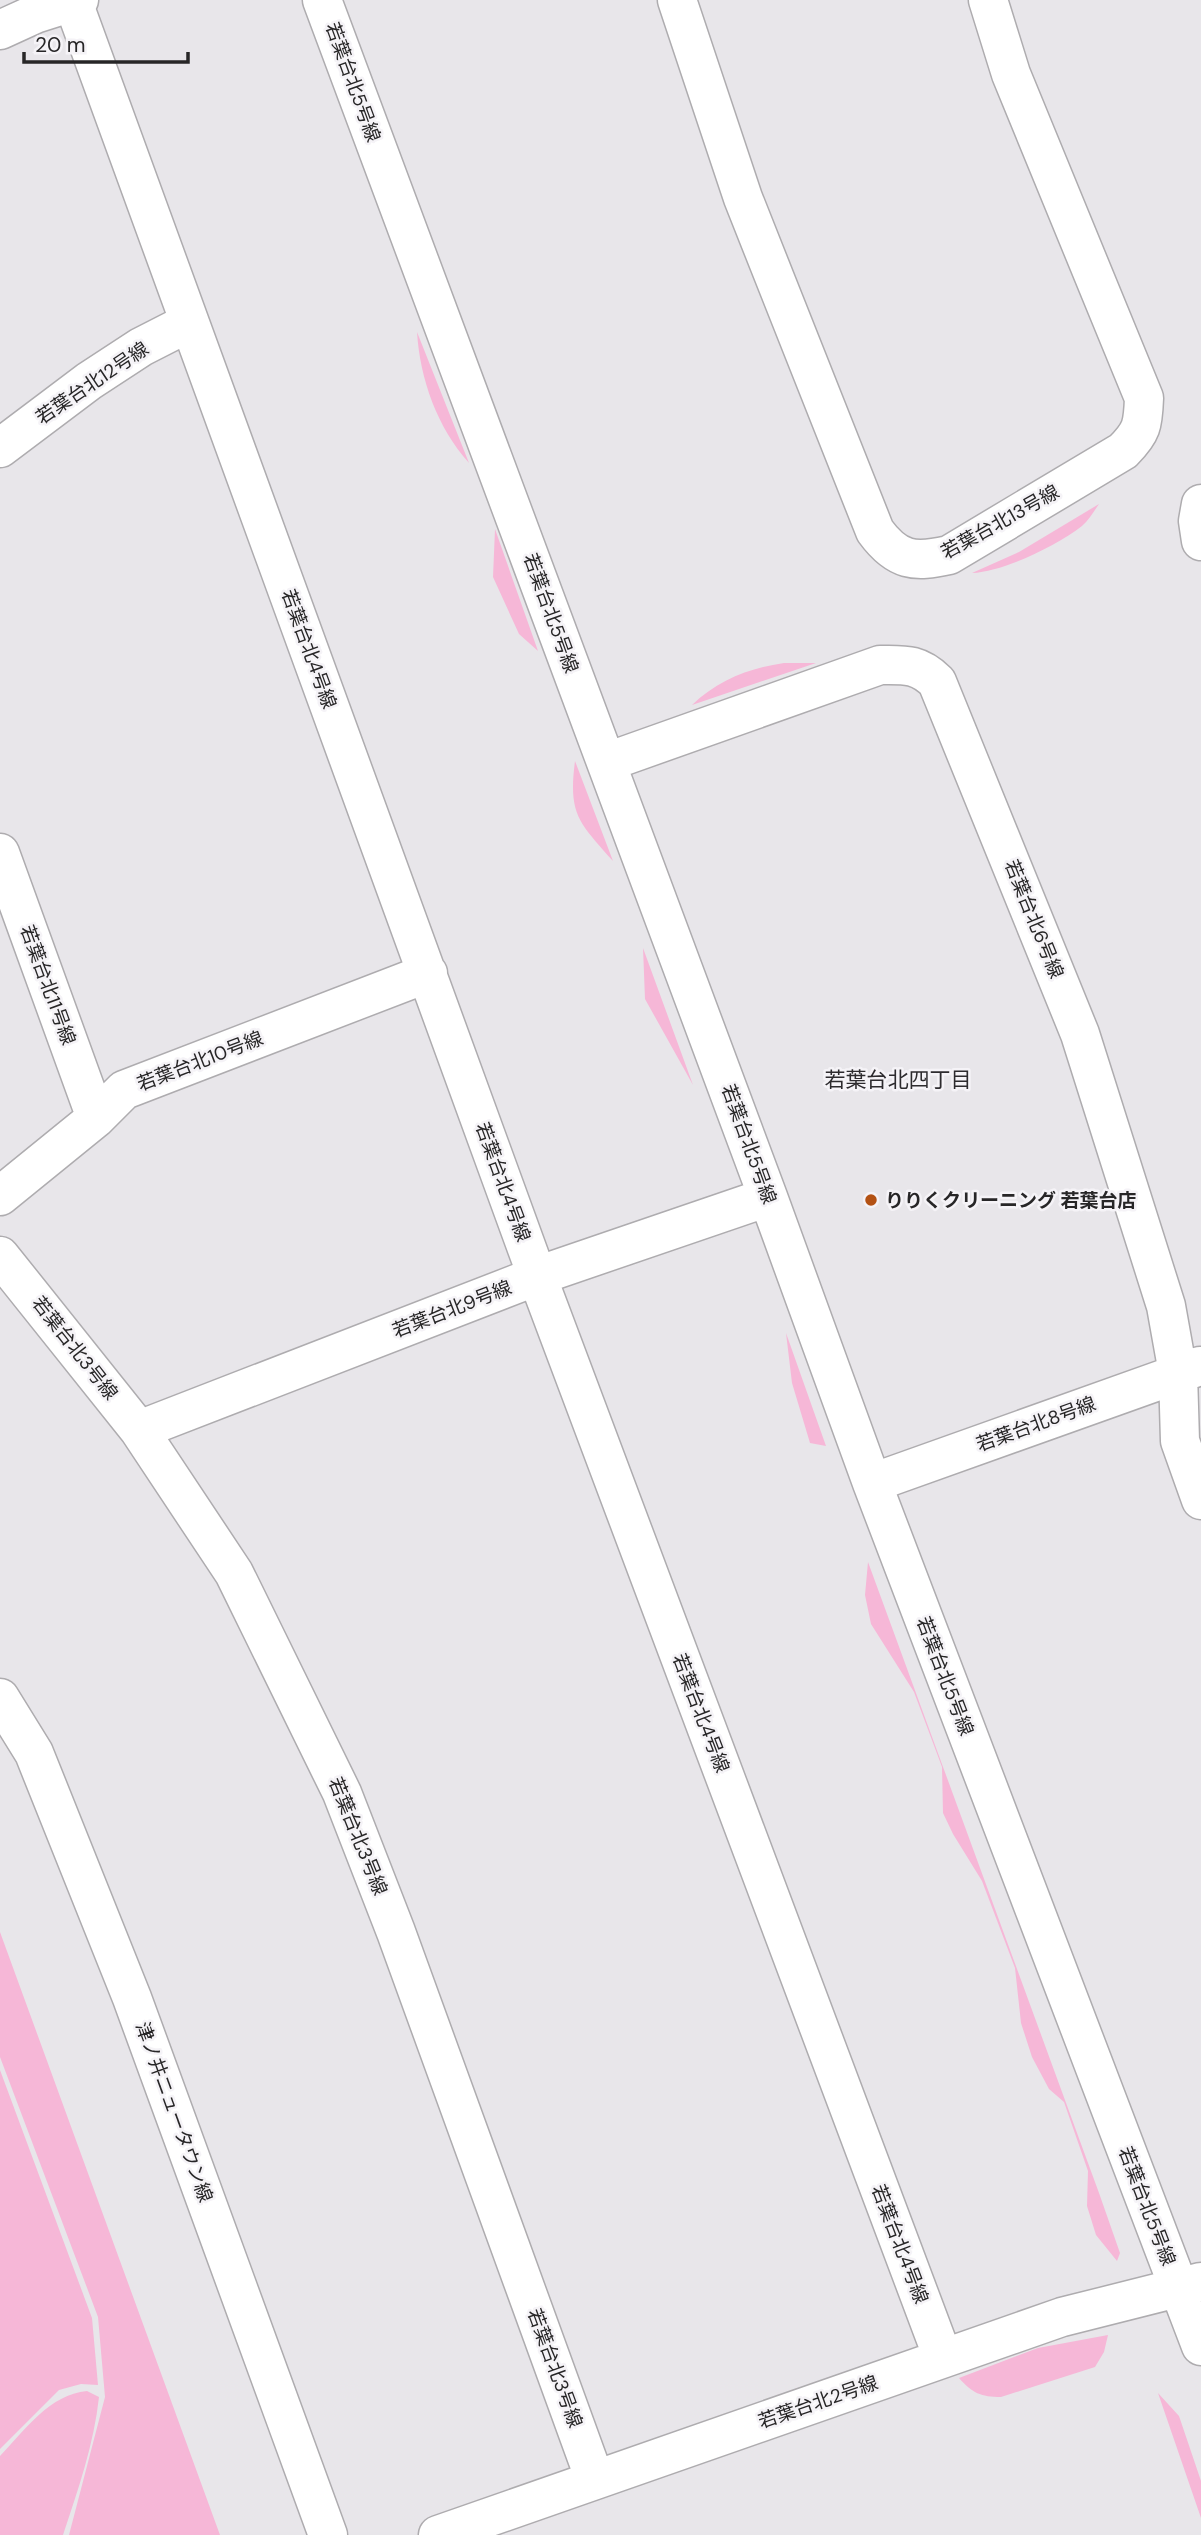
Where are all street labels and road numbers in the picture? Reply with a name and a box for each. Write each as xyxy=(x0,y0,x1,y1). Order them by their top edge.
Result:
street label: 若葉台北5号線 xyxy=(320,19,386,145)
street label: 若葉台北12号線 xyxy=(31,336,153,430)
street label: 若葉台北13号線 xyxy=(937,479,1063,565)
street label: 若葉台北5号線 xyxy=(518,550,584,676)
street label: 若葉台北4号線 xyxy=(276,586,342,712)
street label: 若葉台北6号線 xyxy=(999,856,1069,982)
street label: 若葉台北11号線 xyxy=(15,922,81,1048)
street label: 若葉台北10号線 xyxy=(133,1026,267,1096)
street label: 若葉台北5号線 xyxy=(716,1081,782,1207)
street label: 若葉台北4号線 xyxy=(470,1119,536,1245)
street label: 若葉台北9号線 xyxy=(389,1275,515,1343)
street label: 若葉台北3号線 xyxy=(27,1291,123,1405)
street label: 若葉台北8号線 xyxy=(973,1391,1099,1457)
street label: 若葉台北5号線 xyxy=(911,1613,979,1739)
street label: 若葉台北4号線 xyxy=(667,1650,735,1776)
street label: 若葉台北3号線 xyxy=(323,1773,393,1899)
street label: 津ノ井ニュータウン線 xyxy=(130,2018,218,2206)
street label: 若葉台北5号線 xyxy=(1113,2143,1181,2269)
street label: 若葉台北4号線 xyxy=(866,2181,934,2307)
street label: 若葉台北3号線 xyxy=(522,2305,588,2431)
street label: 若葉台北2号線 xyxy=(755,2370,881,2434)

